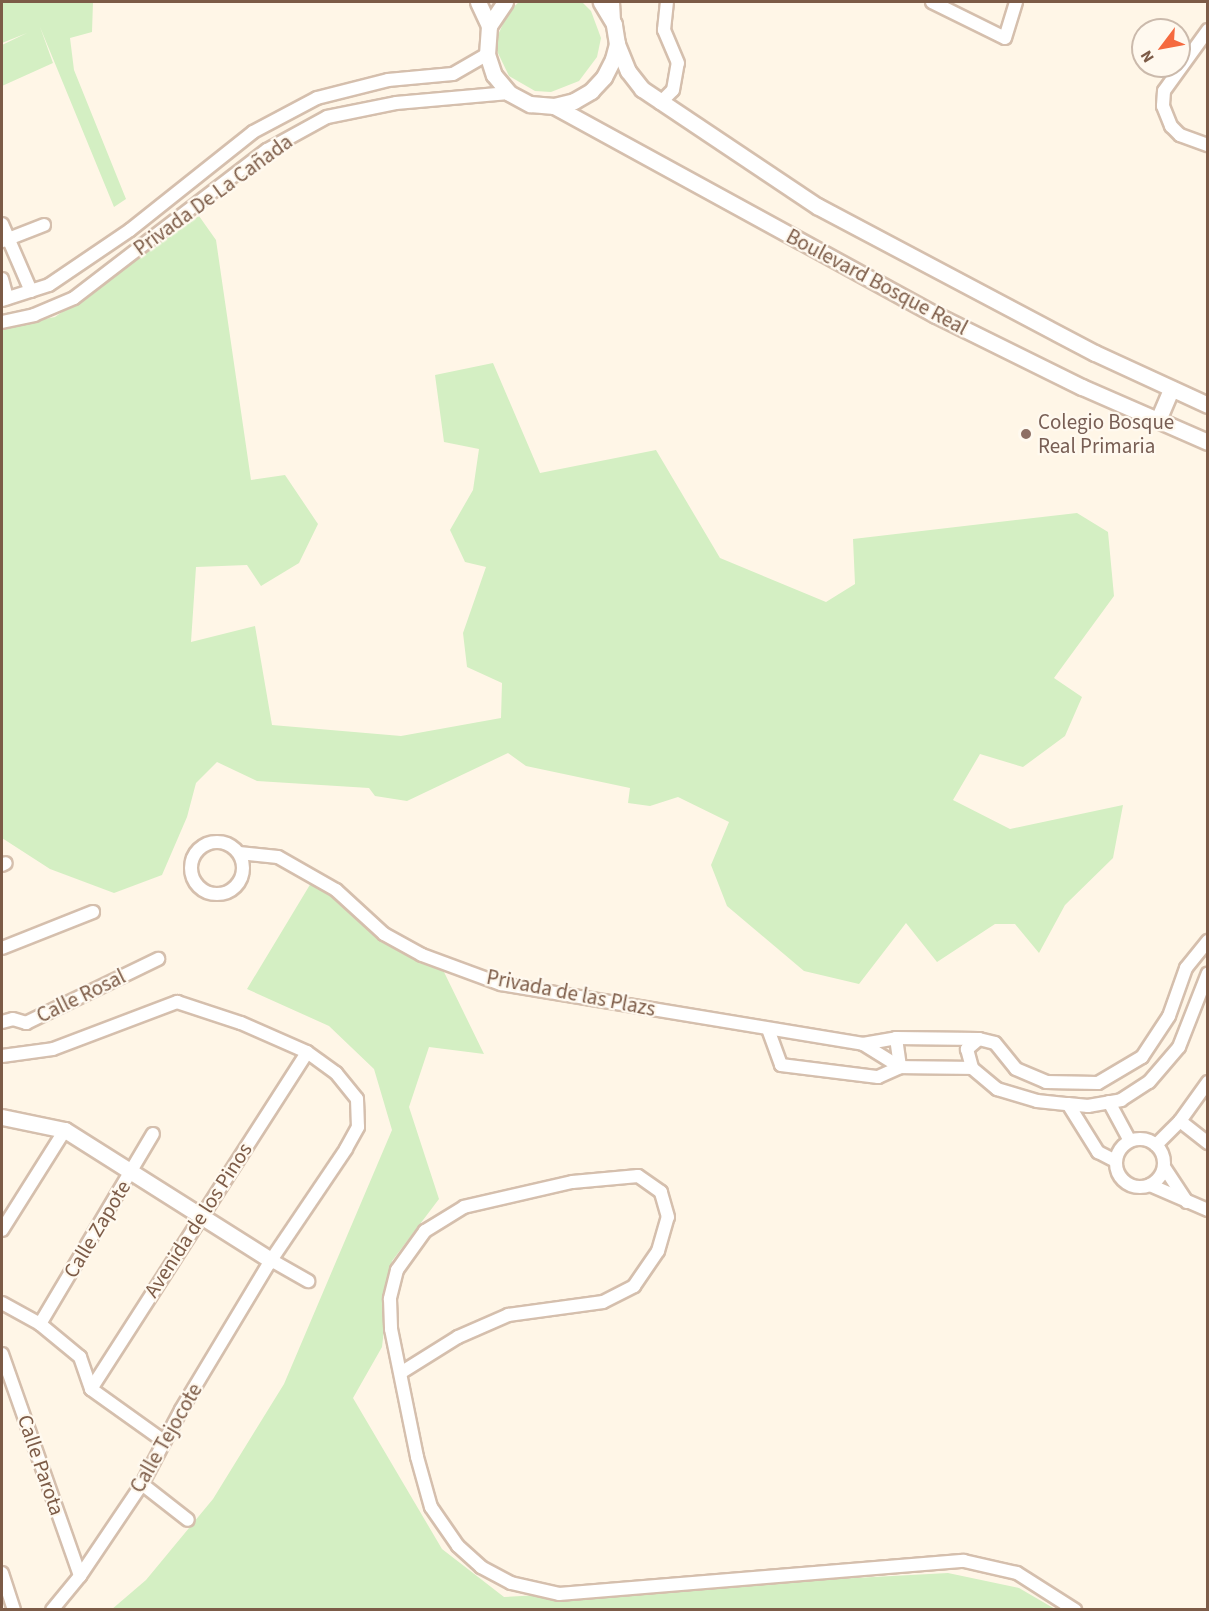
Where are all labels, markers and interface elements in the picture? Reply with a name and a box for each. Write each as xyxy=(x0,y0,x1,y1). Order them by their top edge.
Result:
north arrow xyxy=(1131,18,1191,78)
text: N xyxy=(1135,46,1160,67)
street label: Privada De La Cañada xyxy=(129,129,297,261)
street label: Boulevard Bosque Real xyxy=(782,223,972,341)
place label: Colegio Bosque Real Primaria xyxy=(1038,409,1174,459)
marker: Colegio Bosque Real Primaria xyxy=(1019,427,1033,441)
street label: Calle Rosal xyxy=(32,964,130,1028)
street label: Privada de las Plazs xyxy=(484,964,658,1022)
street label: Avenida de los Pinos xyxy=(139,1138,257,1302)
street label: Calle Zapote xyxy=(58,1176,136,1282)
street label: Calle Tejocote xyxy=(125,1379,207,1497)
street label: Calle Parota xyxy=(12,1411,70,1519)

